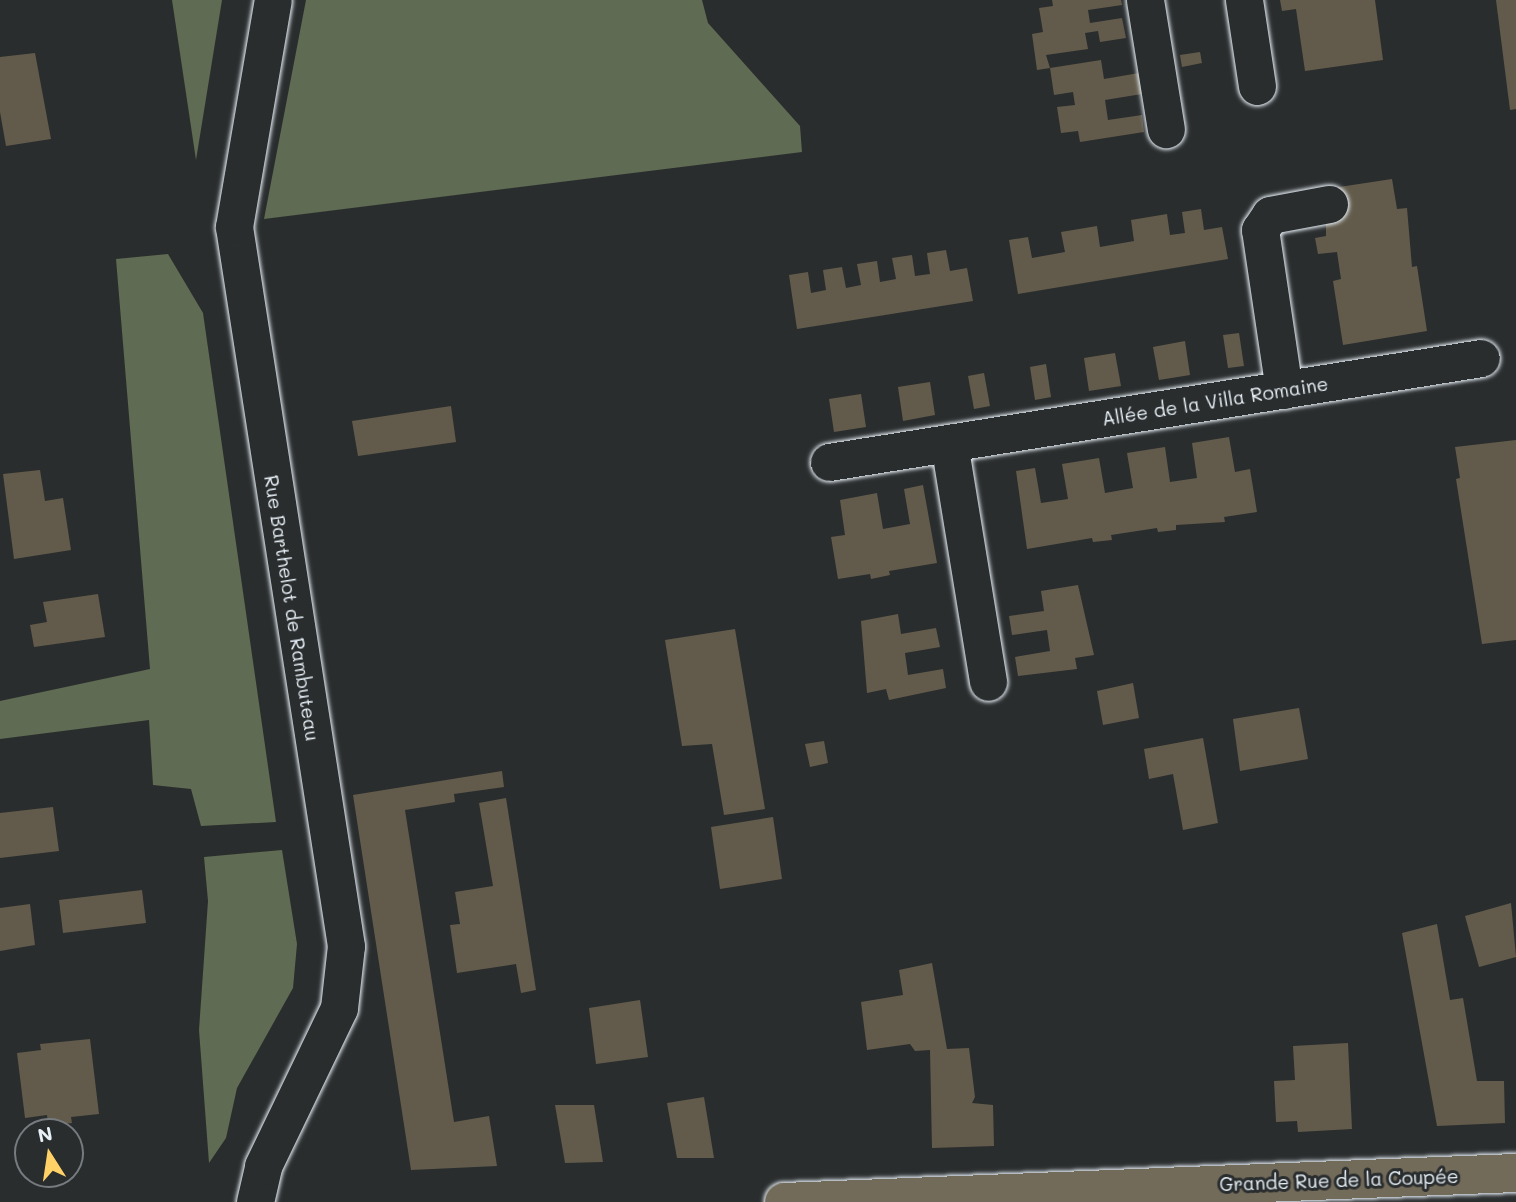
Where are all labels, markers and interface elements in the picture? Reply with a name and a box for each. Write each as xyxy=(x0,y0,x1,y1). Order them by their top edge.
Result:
street label: Allée de la Villa Romaine xyxy=(1100,372,1330,430)
street label: Rue Barthelot de Rambuteau xyxy=(260,473,324,743)
north arrow xyxy=(14,1118,84,1188)
text: N xyxy=(35,1120,55,1148)
street label: Grande Rue de la Coupée xyxy=(1219,1164,1459,1196)

